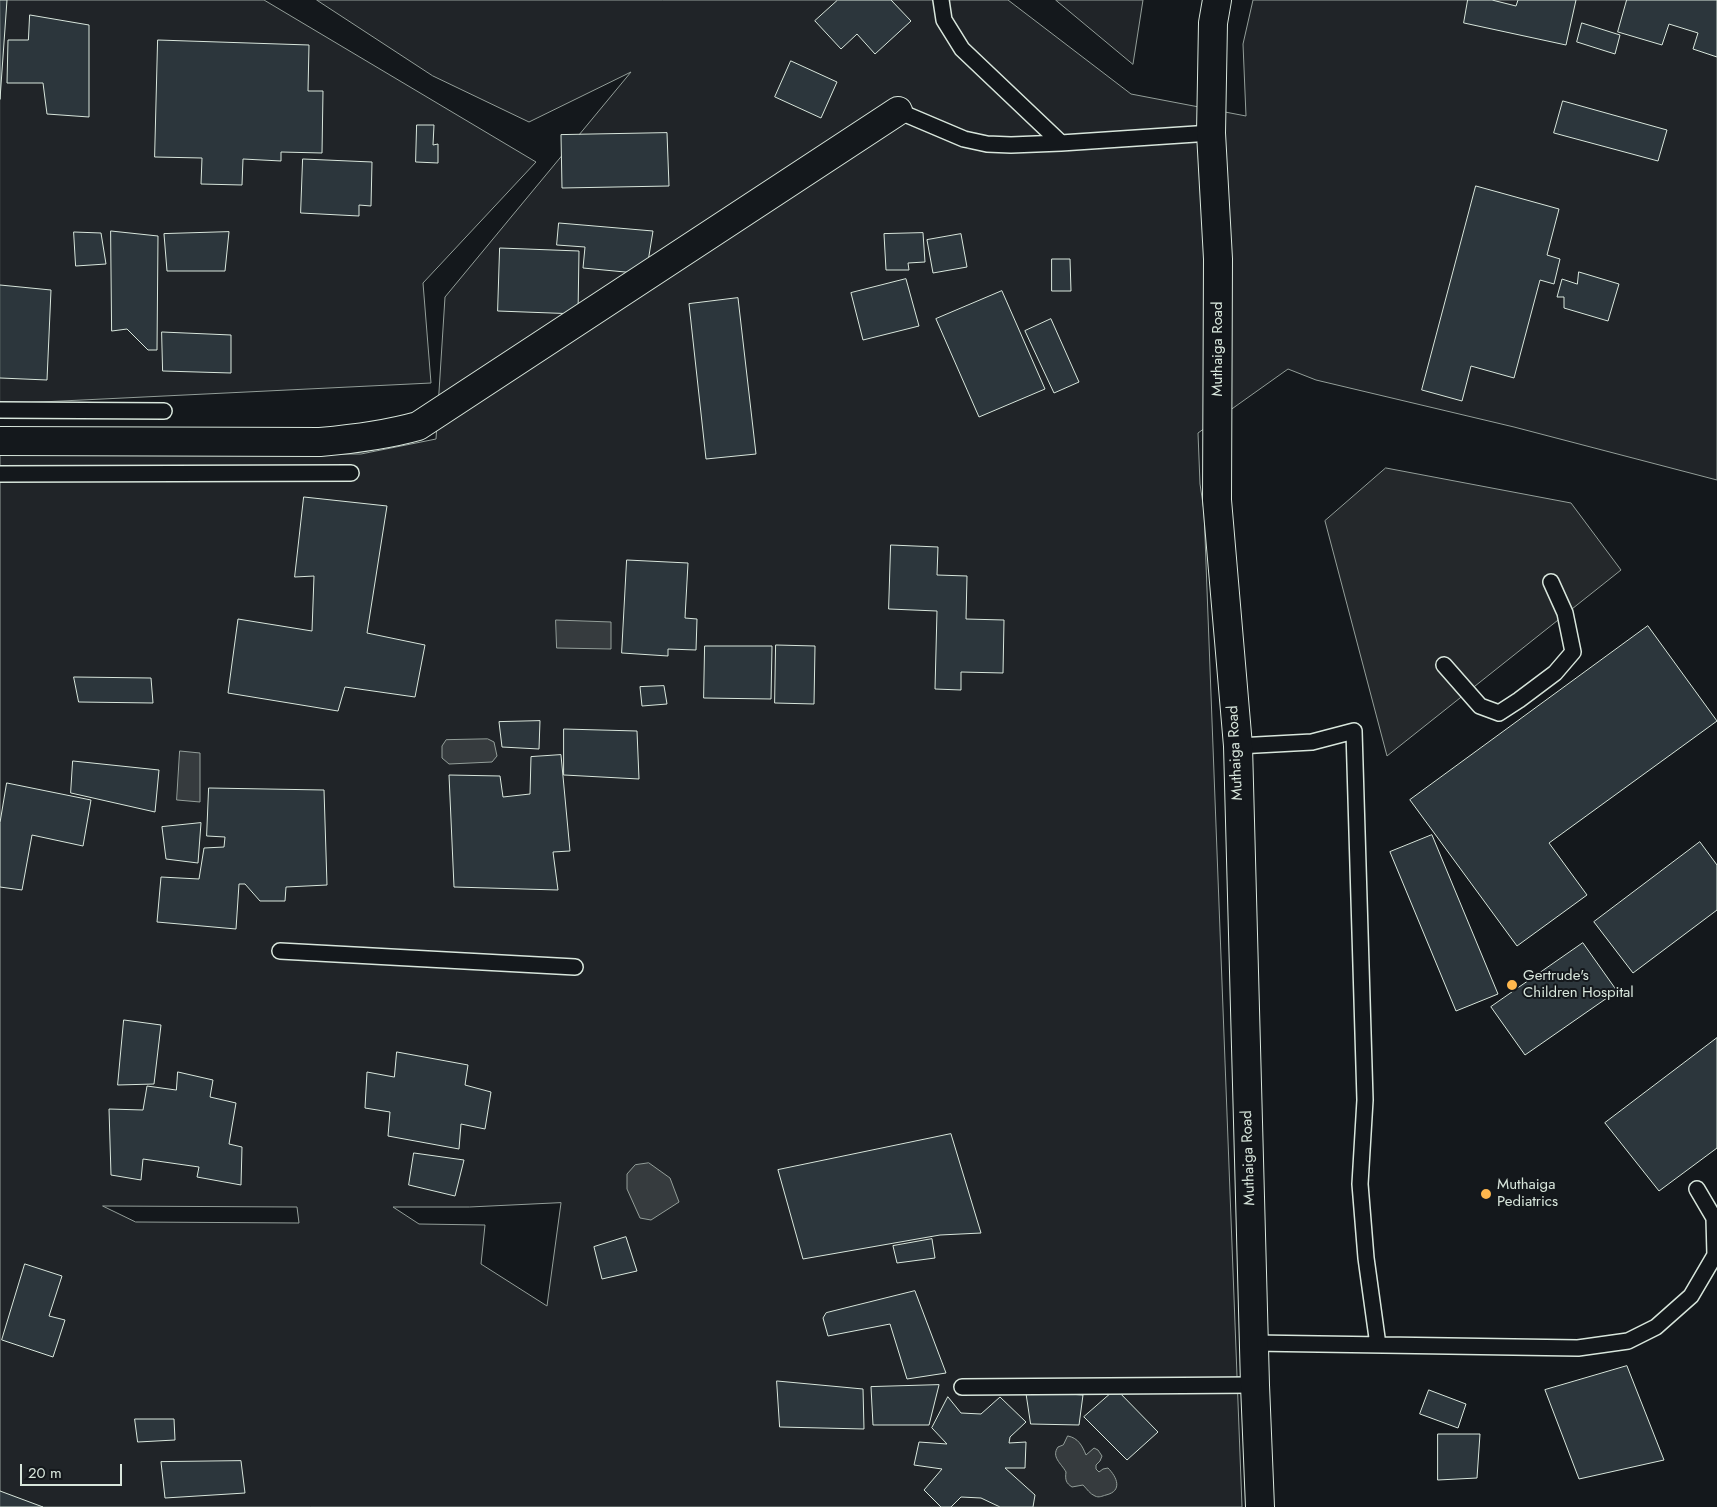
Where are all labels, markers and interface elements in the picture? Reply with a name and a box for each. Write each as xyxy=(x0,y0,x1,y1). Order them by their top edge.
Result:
street label: Muthaiga Road xyxy=(1209,301,1227,397)
street label: Muthaiga Road xyxy=(1225,705,1247,801)
place label: Gertrude's Children Hospital xyxy=(1523,967,1634,1002)
marker: Gertrude's Children Hospital xyxy=(1505,978,1519,992)
street label: Muthaiga Road xyxy=(1238,1110,1260,1206)
place label: Muthaiga Pediatrics xyxy=(1497,1176,1558,1211)
marker: Muthaiga Pediatrics xyxy=(1479,1187,1493,1201)
scale bar xyxy=(22,1454,125,1486)
text: 20 m xyxy=(28,1462,62,1484)

